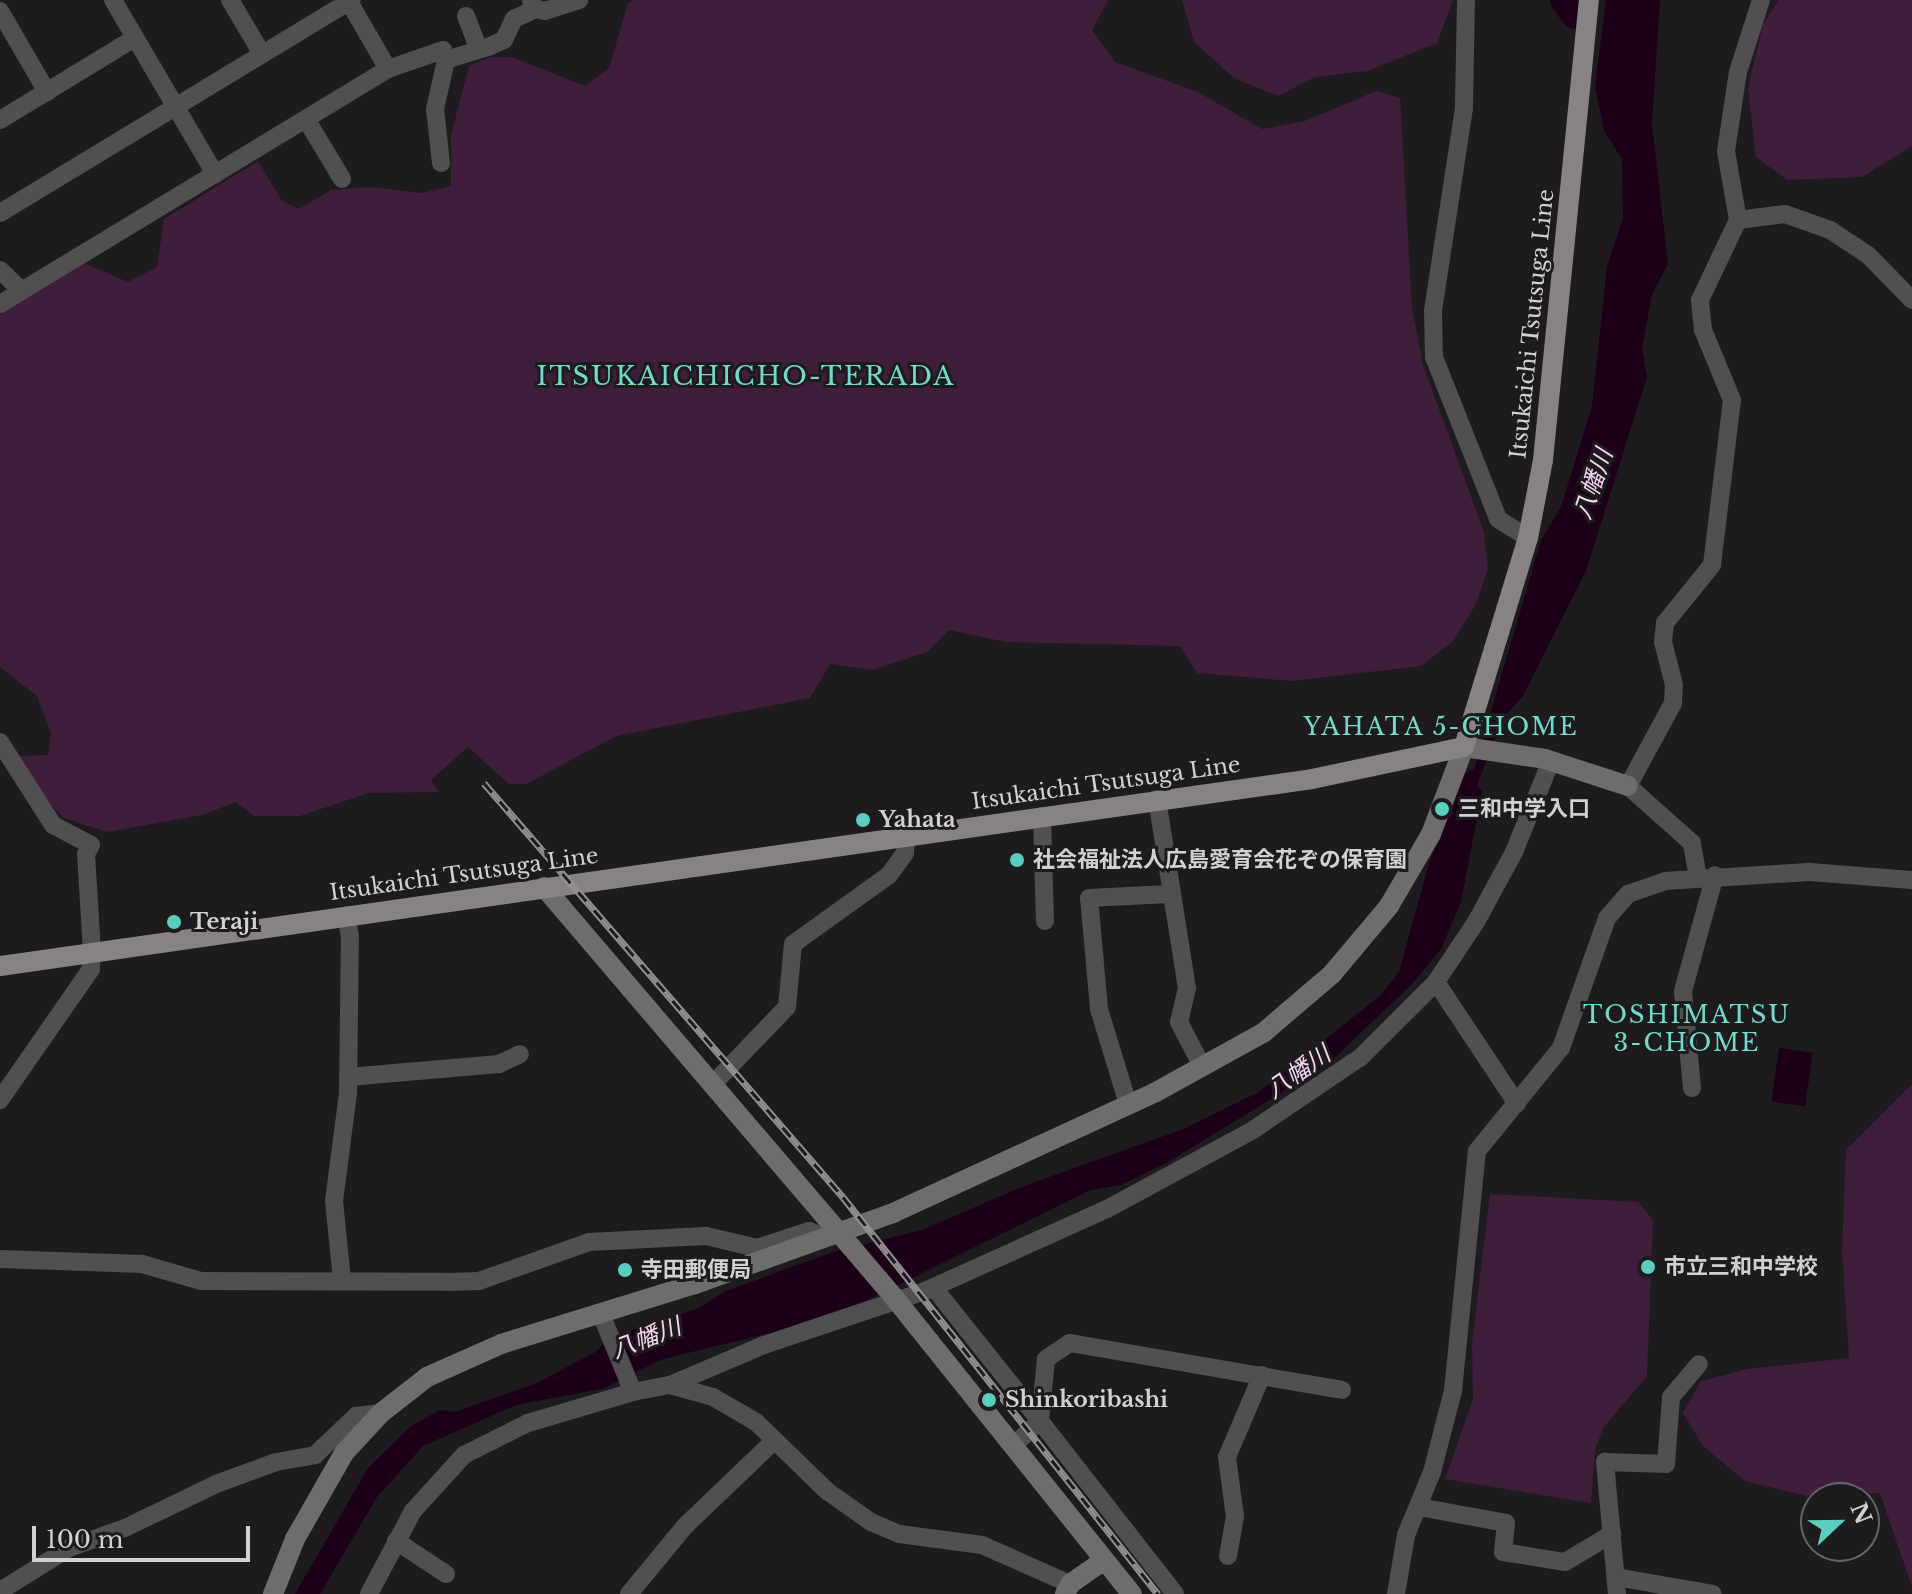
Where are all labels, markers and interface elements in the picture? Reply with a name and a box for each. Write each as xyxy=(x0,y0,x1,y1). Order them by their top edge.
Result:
street label: Itsukaichi Tsutsuga Line xyxy=(1505,187,1559,461)
district label: ITSUKAICHICHO-TERADA xyxy=(537,361,955,393)
water label: 八幡川 xyxy=(1568,445,1618,523)
district label: YAHATA 5-CHOME xyxy=(1303,713,1579,741)
street label: Itsukaichi Tsutsuga Line xyxy=(969,751,1243,815)
place label: 三和中学入口 xyxy=(1458,796,1590,822)
marker: 三和中学入口 xyxy=(1433,800,1451,818)
place label: Yahata xyxy=(879,807,956,833)
marker: Yahata xyxy=(854,811,872,829)
street label: Itsukaichi Tsutsuga Line xyxy=(327,842,601,906)
place label: 社会福祉法人広島愛育会花ぞの保育園 xyxy=(1033,847,1407,873)
marker: 社会福祉法人広島愛育会花ぞの保育園 xyxy=(1008,851,1026,869)
place label: Teraji xyxy=(190,909,258,935)
marker: Teraji xyxy=(165,913,183,931)
district label: TOSHIMATSU 3-CHOME xyxy=(1583,1001,1791,1057)
water label: 八幡川 xyxy=(1260,1040,1336,1104)
place label: 市立三和中学校 xyxy=(1664,1254,1818,1280)
place label: 寺田郵便局 xyxy=(641,1257,751,1283)
marker: 市立三和中学校 xyxy=(1639,1258,1657,1276)
marker: 寺田郵便局 xyxy=(616,1261,634,1279)
water label: 八幡川 xyxy=(607,1312,685,1364)
place label: Shinkoribashi xyxy=(1005,1387,1168,1413)
marker: Shinkoribashi xyxy=(980,1391,998,1409)
north arrow xyxy=(1800,1482,1880,1562)
text: N xyxy=(1844,1499,1877,1528)
scale bar xyxy=(36,1510,254,1560)
text: 100 m xyxy=(46,1525,124,1554)

